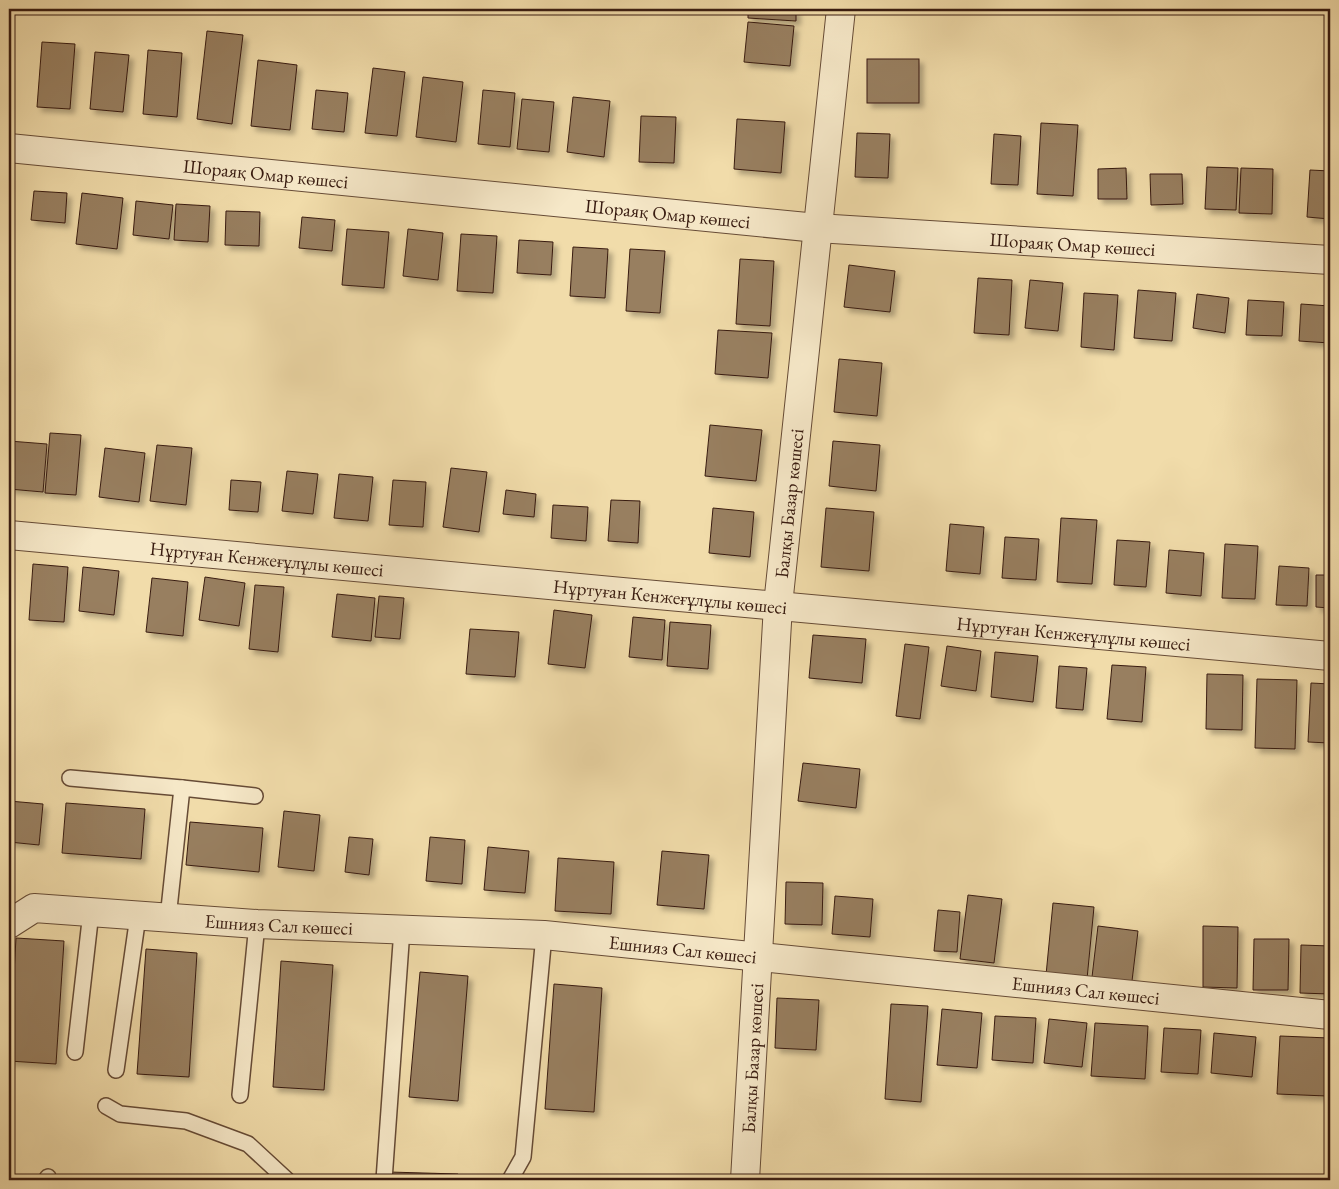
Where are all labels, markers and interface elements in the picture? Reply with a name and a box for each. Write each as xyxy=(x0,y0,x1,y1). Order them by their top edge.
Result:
street label: Шораяқ Омар көшесі xyxy=(182,153,350,195)
street label: Шораяқ Омар көшесі xyxy=(584,193,752,234)
street label: Шораяқ Омар көшесі xyxy=(989,227,1157,262)
street label: Балқы Базар көшесі xyxy=(769,427,810,580)
street label: Нұртуған Кенжеғұлұлы көшесі xyxy=(149,536,385,583)
street label: Нұртуған Кенжеғұлұлы көшесі xyxy=(552,573,788,620)
street label: Нұртуған Кенжеғұлұлы көшесі xyxy=(955,611,1192,657)
street label: Ешнияз Сал көшесі xyxy=(204,908,354,941)
street label: Ешнияз Сал көшесі xyxy=(608,930,758,970)
street label: Ешнияз Сал көшесі xyxy=(1011,971,1161,1011)
street label: Балқы Базар көшесі xyxy=(736,982,769,1134)

